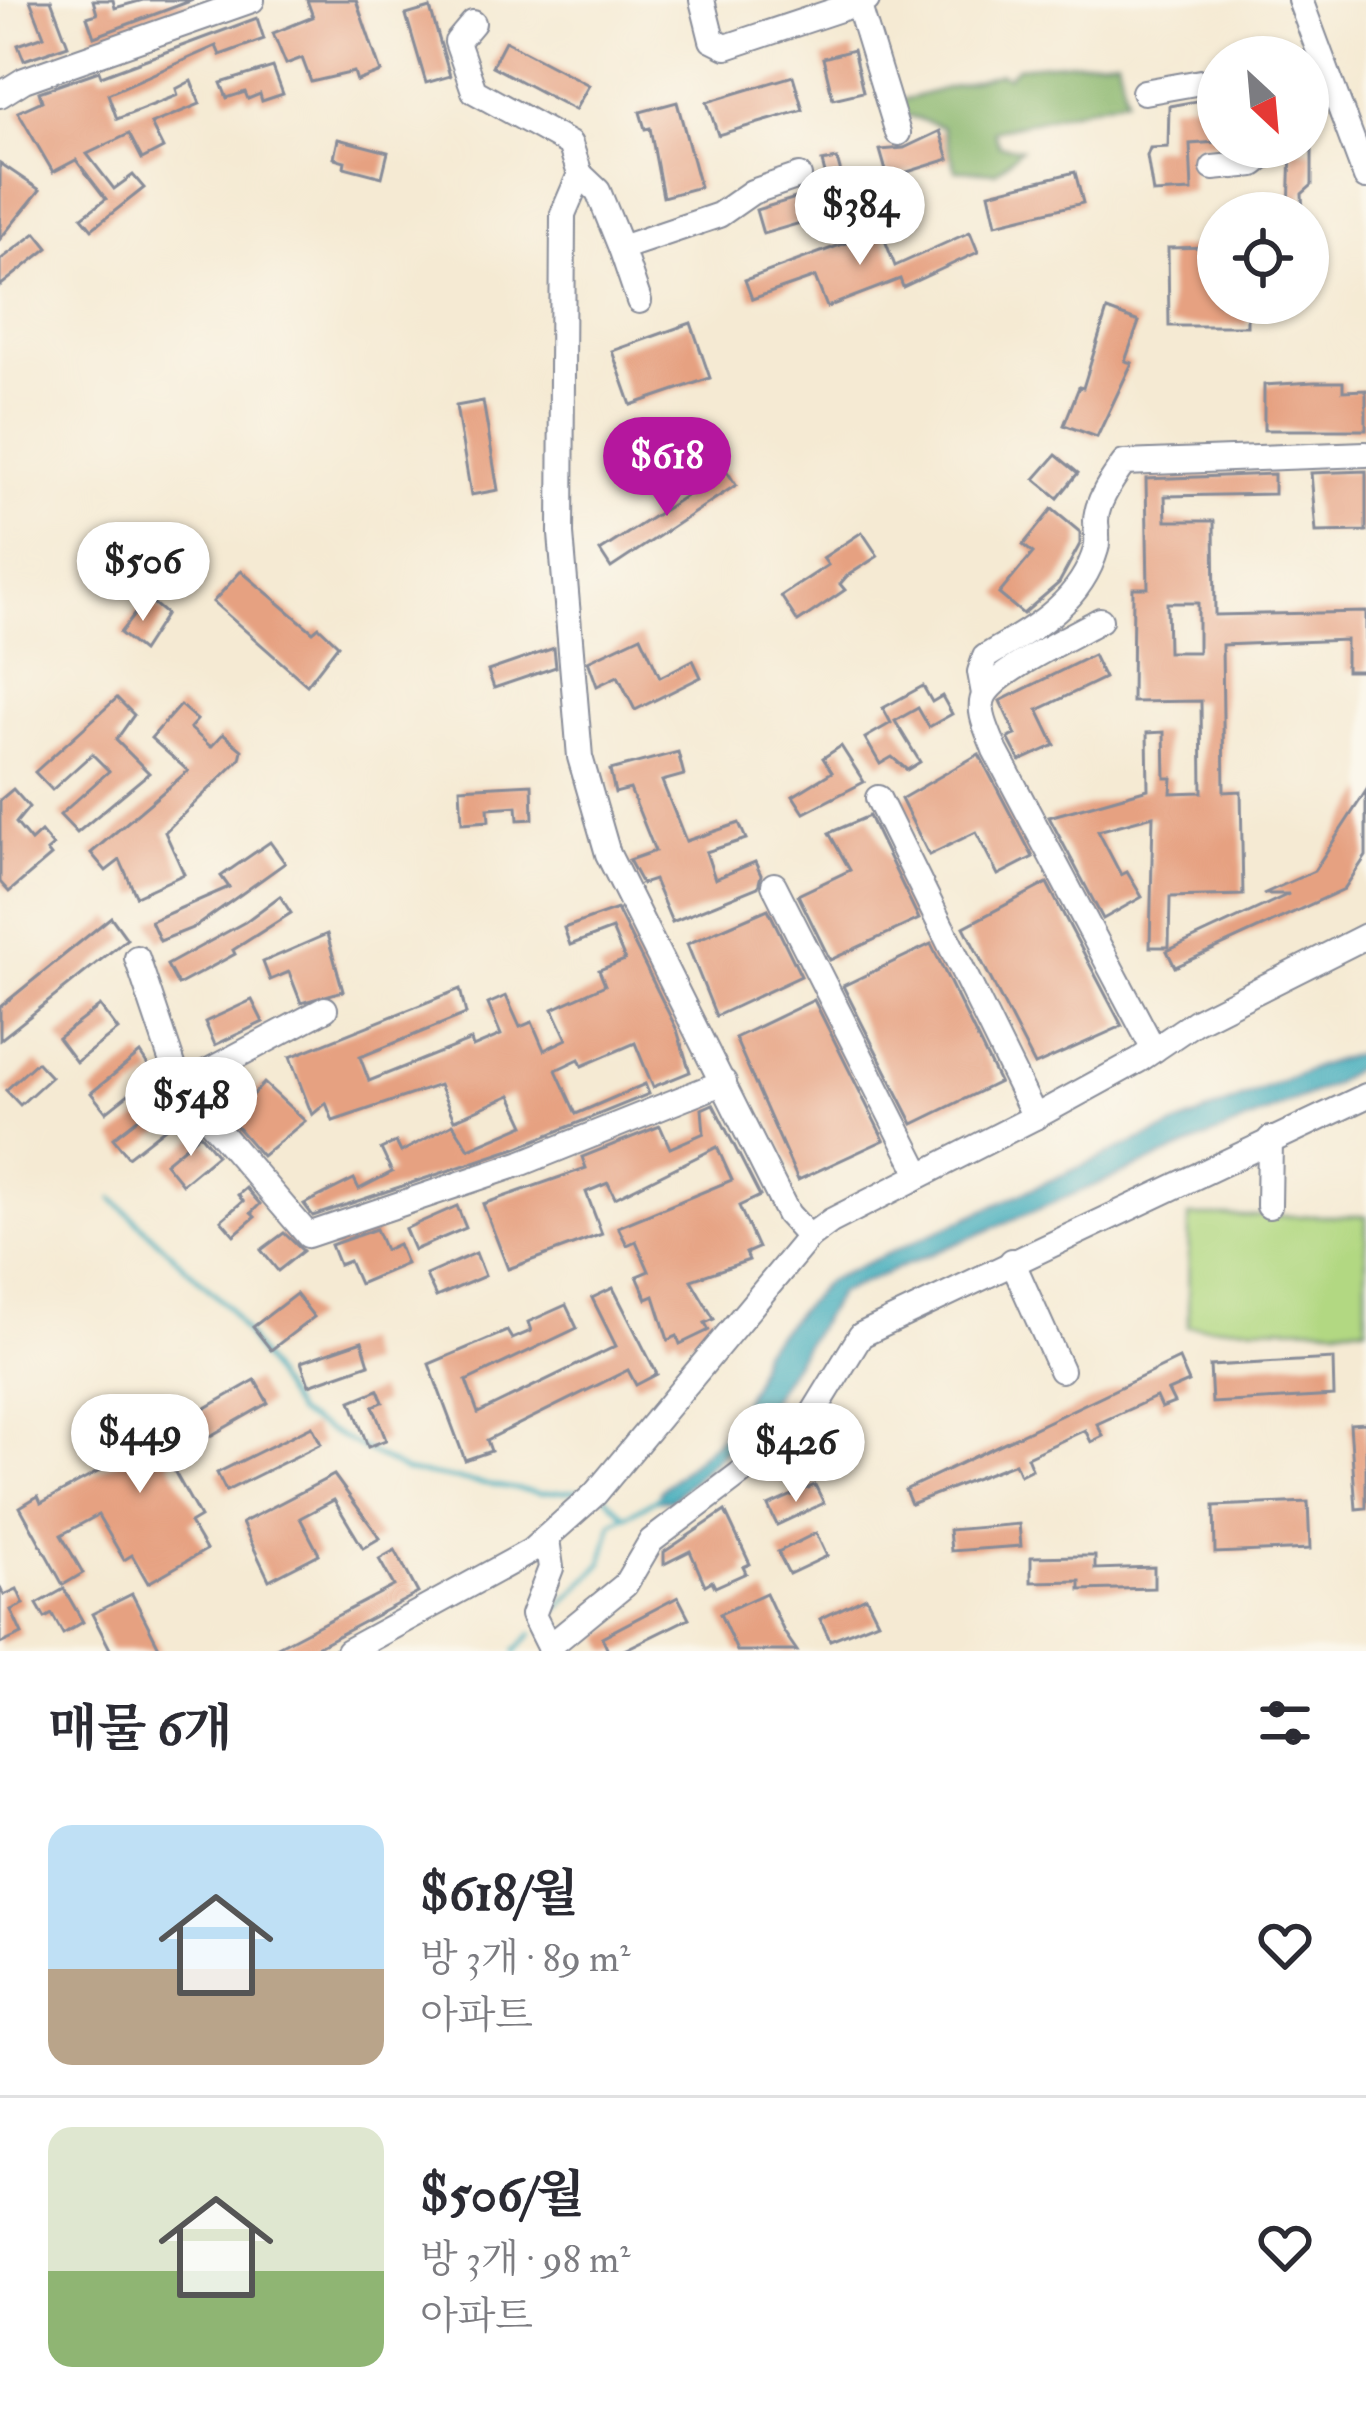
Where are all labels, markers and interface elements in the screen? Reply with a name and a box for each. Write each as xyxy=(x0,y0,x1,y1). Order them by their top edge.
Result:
north arrow xyxy=(1197,36,1329,168)
map controls xyxy=(1197,36,1329,324)
pin: $384 xyxy=(789,166,931,268)
text: $384 xyxy=(822,180,898,229)
button: locate xyxy=(1197,192,1329,324)
pin: $618 xyxy=(596,417,738,519)
text: $618 xyxy=(630,431,704,480)
pin: $506 xyxy=(72,522,214,624)
text: $506 xyxy=(104,536,182,585)
pin: $548 xyxy=(120,1057,262,1159)
text: $548 xyxy=(152,1071,230,1120)
pin: $449 xyxy=(69,1394,211,1496)
pin: $426 xyxy=(725,1403,867,1505)
text: $449 xyxy=(98,1408,182,1457)
text: $426 xyxy=(755,1417,837,1466)
icon: filters xyxy=(1252,1690,1318,1756)
text: 매물 6개 xyxy=(48,1697,232,1761)
text: $618/월 xyxy=(420,1862,579,1926)
icon: home xyxy=(144,1873,288,2017)
icon: heart xyxy=(1252,1912,1318,1978)
text: 방 3개 · 89 m² xyxy=(420,1934,630,1983)
text: 아파트 xyxy=(420,1991,533,2040)
text: $506/월 xyxy=(420,2163,585,2227)
icon: home xyxy=(144,2175,288,2319)
icon: heart xyxy=(1252,2214,1318,2280)
text: 방 3개 · 98 m² xyxy=(420,2235,630,2284)
text: 아파트 xyxy=(420,2292,533,2341)

